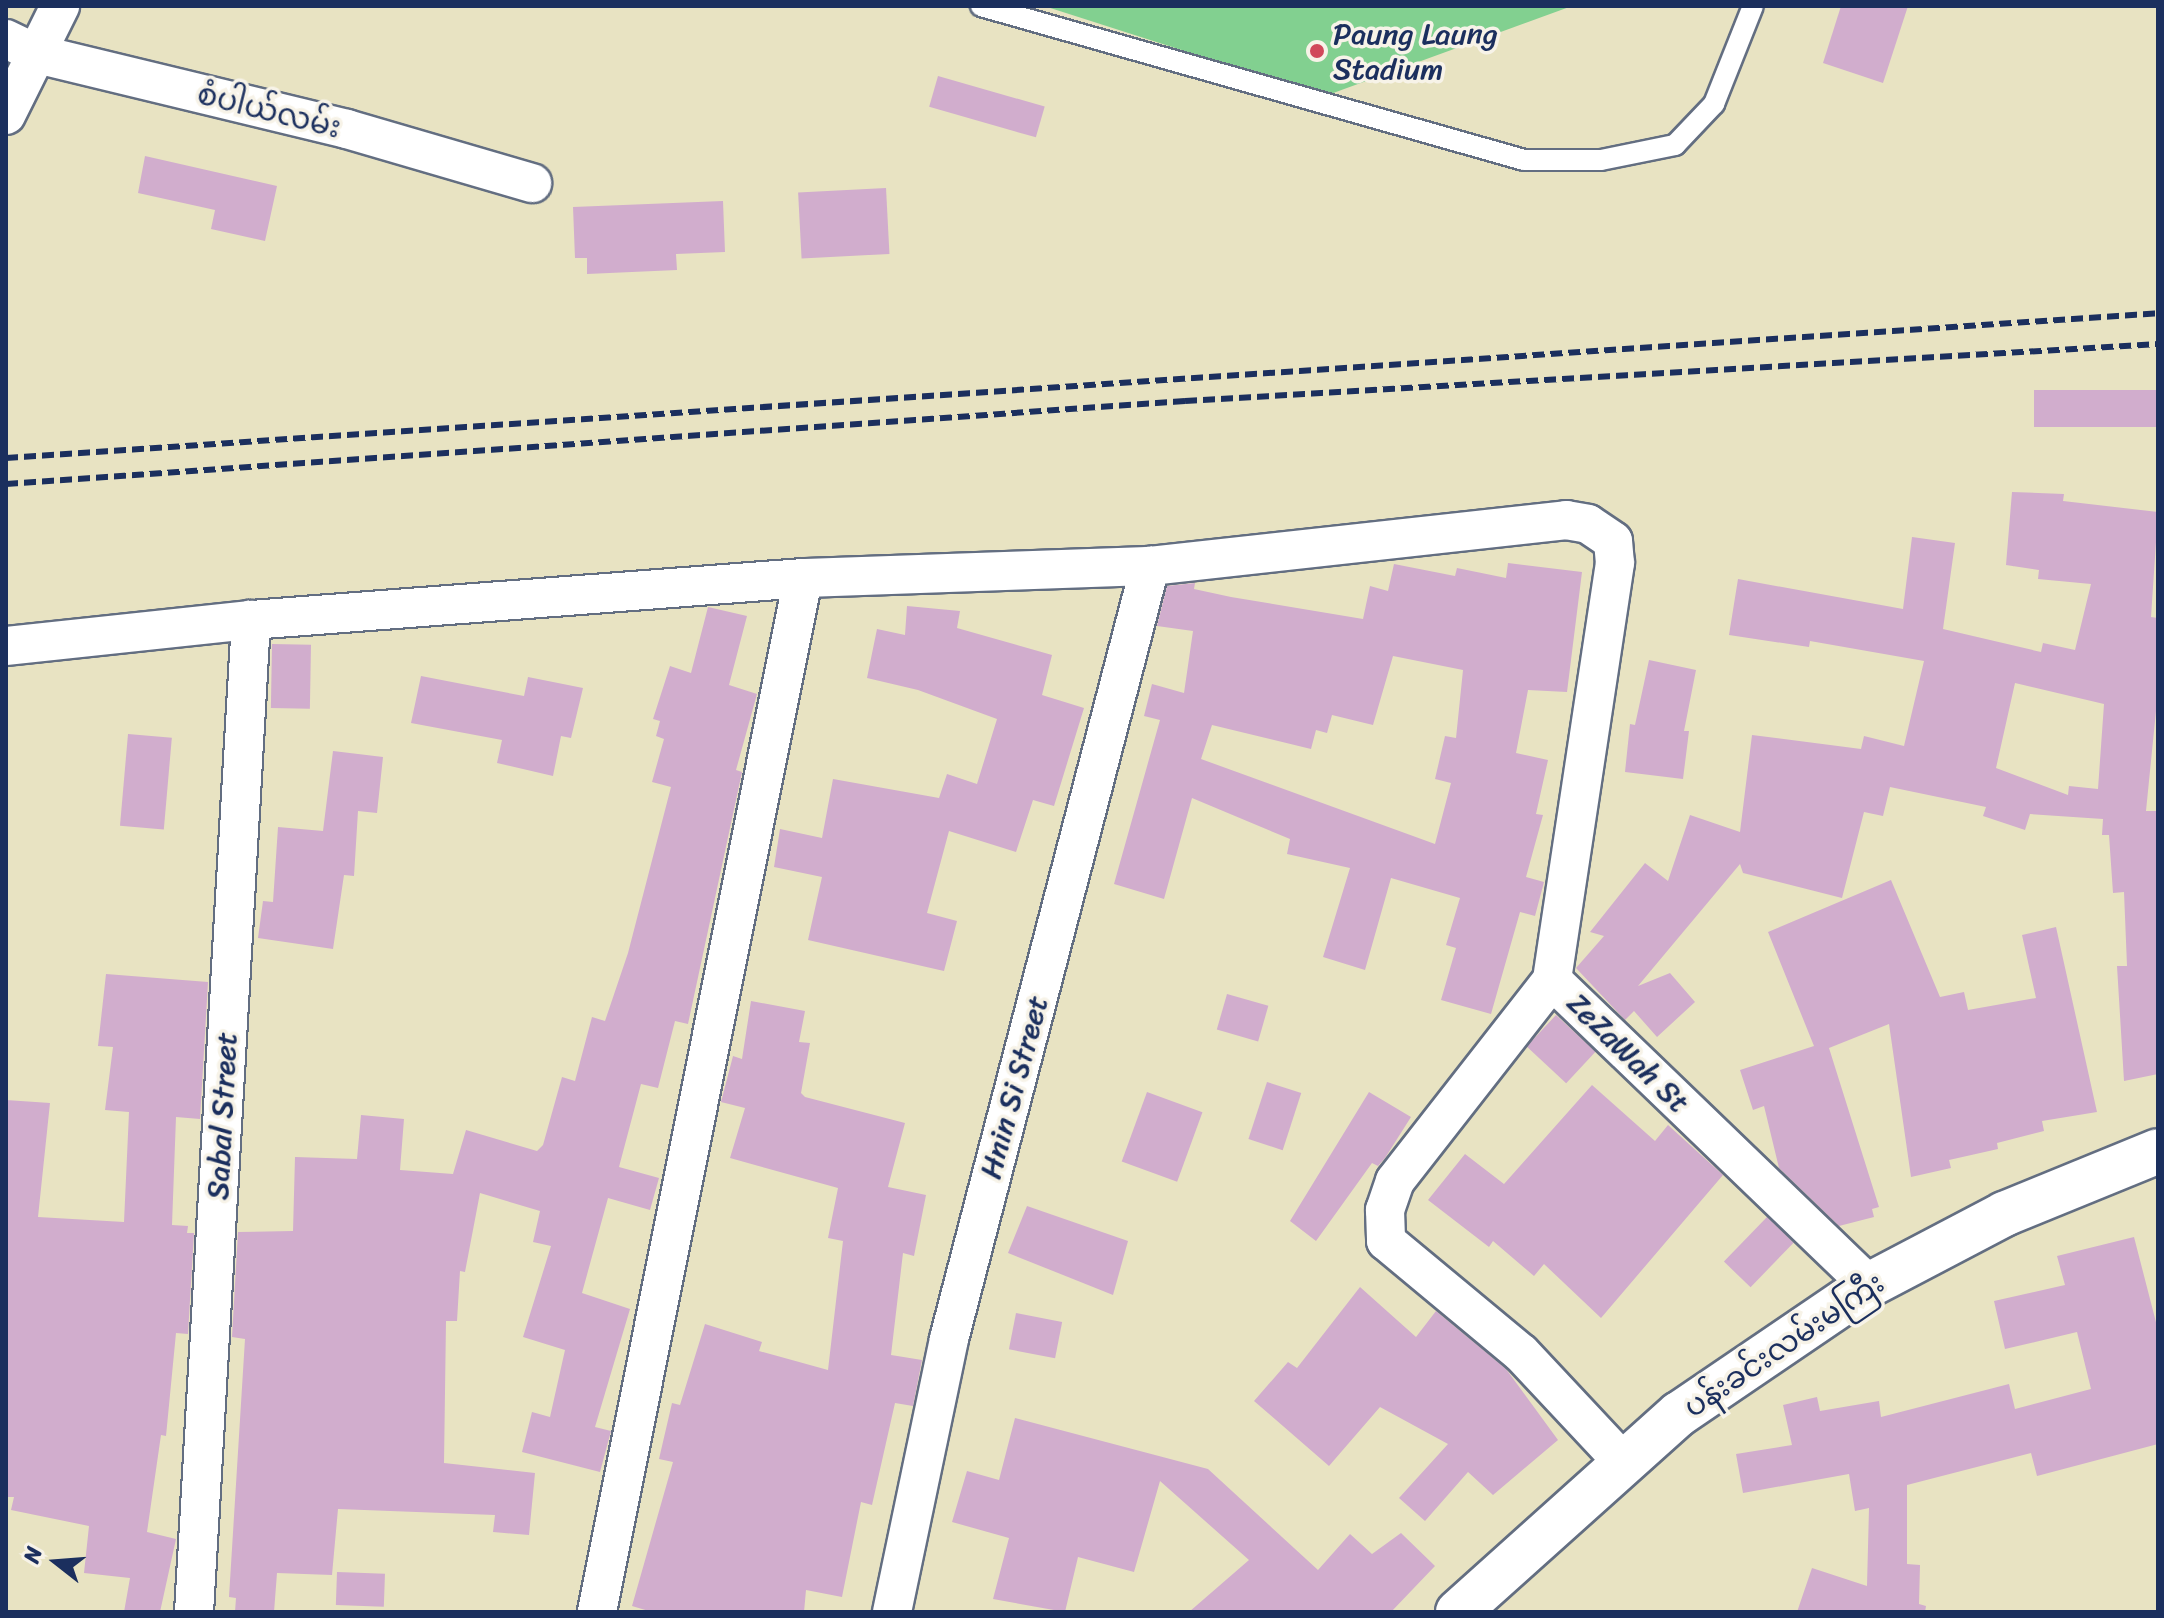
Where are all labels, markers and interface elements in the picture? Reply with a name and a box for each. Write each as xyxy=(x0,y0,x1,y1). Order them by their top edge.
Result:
place label: Paung Laung Stadium xyxy=(1333,16,1498,86)
marker: Paung Laung Stadium xyxy=(1308,42,1326,60)
street label: စံပါယ်လမ်း xyxy=(193,76,345,146)
street label: ZeZaWah St xyxy=(1559,985,1697,1121)
street label: Hnin Si Street xyxy=(972,990,1056,1184)
street label: Sabal Street xyxy=(200,1031,244,1201)
street label: ပန်းခင်းလမ်းမကြီး xyxy=(1677,1265,1891,1425)
north arrow xyxy=(16,1522,96,1602)
text: N xyxy=(12,1542,53,1568)

